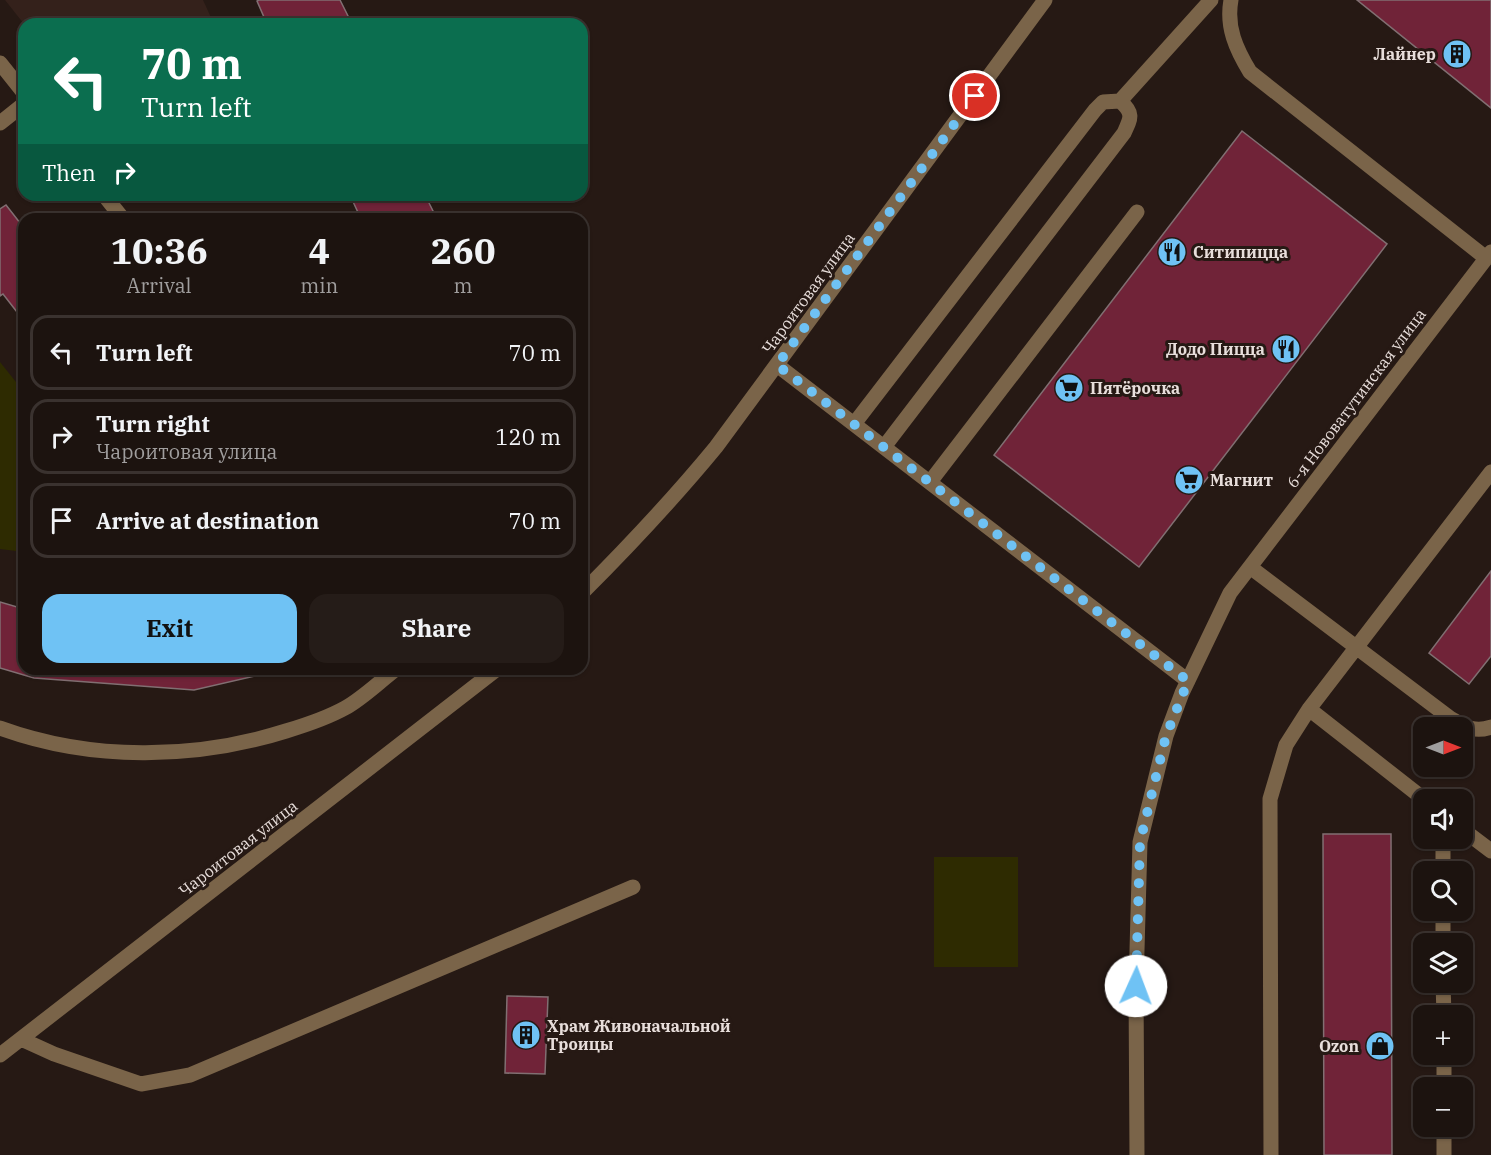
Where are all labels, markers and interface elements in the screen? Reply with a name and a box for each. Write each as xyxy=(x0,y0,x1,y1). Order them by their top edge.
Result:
text: 70 m xyxy=(141,36,242,91)
building icon: Лайнер xyxy=(1441,38,1473,70)
icon: left xyxy=(42,42,120,120)
place label: Лайнер xyxy=(1374,44,1436,64)
pin xyxy=(949,70,1000,121)
icon: arrive xyxy=(958,79,991,112)
text: Turn left xyxy=(141,89,252,124)
icon: right xyxy=(108,156,141,189)
text: Then xyxy=(42,158,96,187)
text: 10:36 xyxy=(110,227,208,274)
text: 4 xyxy=(308,227,330,274)
text: 260 xyxy=(431,227,496,274)
street label: Чароитовая улица xyxy=(757,228,859,358)
restaurant icon: Ситипицца xyxy=(1156,236,1188,268)
place label: Ситипицца xyxy=(1193,242,1288,262)
text: Arrival xyxy=(127,272,192,299)
text: min xyxy=(300,272,338,299)
text: m xyxy=(454,272,473,299)
street label: 6-я Нововатутинская улица xyxy=(1282,304,1430,492)
restaurant icon: Додо Пицца xyxy=(1270,333,1302,365)
icon: left xyxy=(45,336,78,369)
text: Turn left xyxy=(96,338,192,367)
text: 70 m xyxy=(509,338,561,367)
place label: Додо Пицца xyxy=(1166,339,1265,359)
supermarket icon: Пятёрочка xyxy=(1053,372,1085,404)
place label: Пятёрочка xyxy=(1090,378,1180,398)
text: Turn right xyxy=(96,409,210,438)
icon: right xyxy=(45,420,78,453)
text: 120 m xyxy=(495,422,561,451)
text: Чароитовая улица xyxy=(96,438,278,465)
supermarket icon: Магнит xyxy=(1173,464,1205,496)
place label: Магнит xyxy=(1210,470,1273,490)
icon: arrive xyxy=(45,504,78,537)
text: Arrive at destination xyxy=(96,506,319,535)
text: 70 m xyxy=(509,506,561,535)
button: Exit xyxy=(42,594,297,663)
button: Share xyxy=(309,594,564,663)
north arrow xyxy=(1413,717,1473,777)
map controls xyxy=(1413,717,1473,1137)
button: sound xyxy=(1413,789,1473,849)
street label: Чароитовая улица xyxy=(175,795,302,901)
button: search xyxy=(1413,861,1473,921)
button: layers xyxy=(1413,933,1473,993)
position arrow xyxy=(1104,954,1168,1018)
button: + xyxy=(1413,1005,1473,1065)
place label: Храм Живоначальной Троицы xyxy=(547,1016,731,1054)
building icon: Храм Живоначальной Троицы xyxy=(510,1019,542,1051)
shop icon: Ozon xyxy=(1364,1030,1396,1062)
place label: Ozon xyxy=(1319,1036,1359,1056)
button: − xyxy=(1413,1077,1473,1137)

